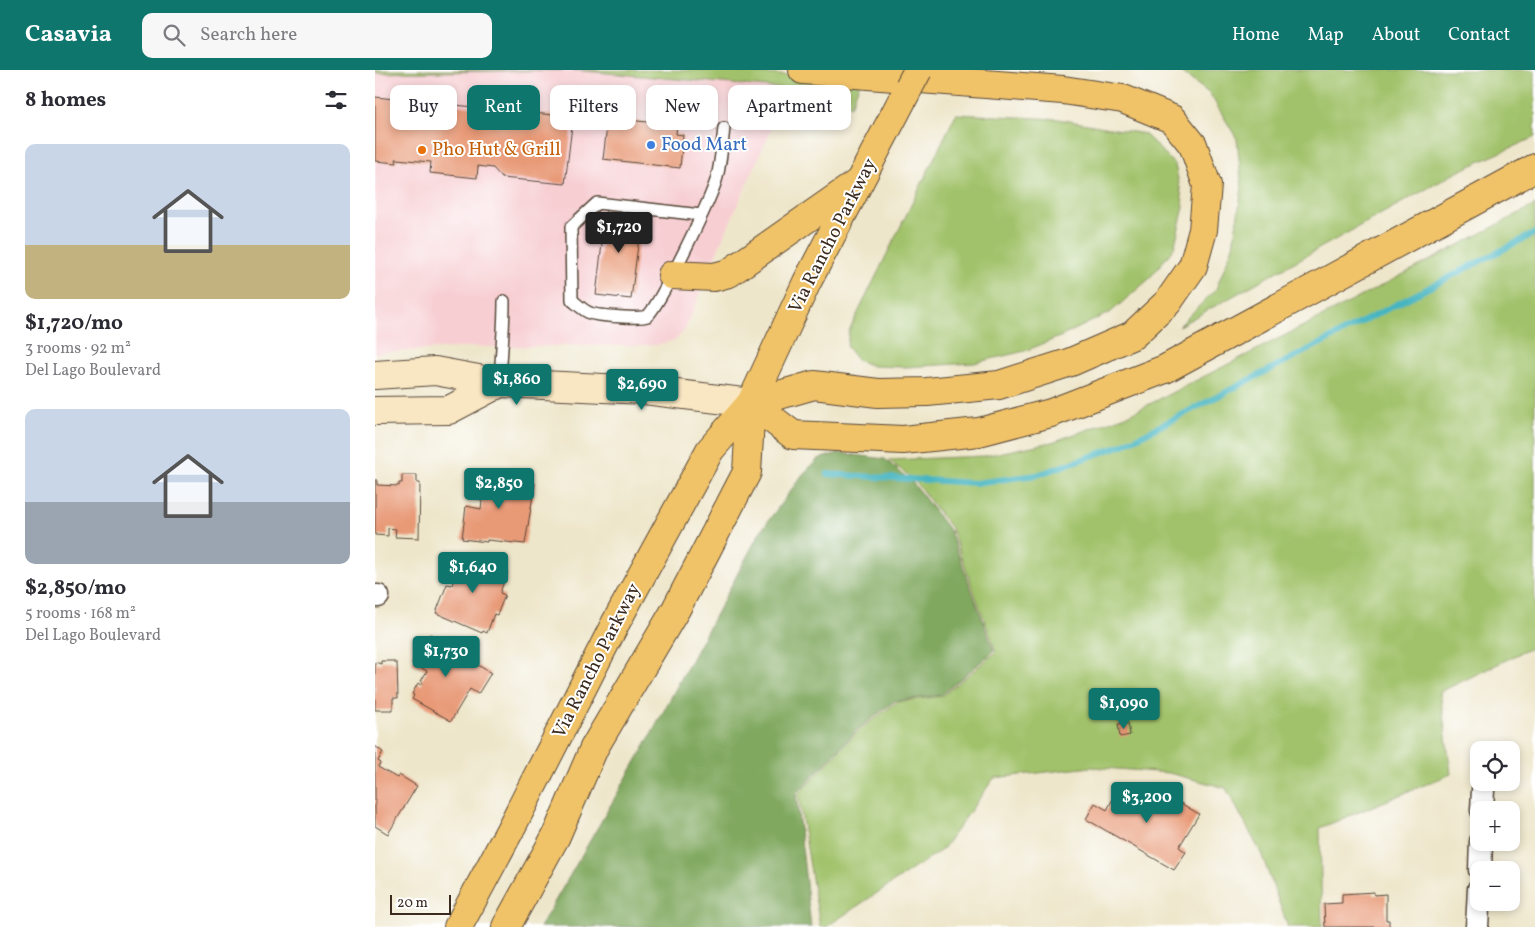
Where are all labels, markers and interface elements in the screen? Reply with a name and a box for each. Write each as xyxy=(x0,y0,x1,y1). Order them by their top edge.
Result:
search box xyxy=(142,13,492,58)
text: Casavia xyxy=(25,18,112,52)
icon: search xyxy=(160,21,188,49)
text: Search here xyxy=(200,22,297,48)
text: Home xyxy=(1232,23,1280,48)
text: Map xyxy=(1308,23,1344,48)
text: About xyxy=(1372,23,1420,48)
text: Contact xyxy=(1448,23,1510,48)
chip: Buy xyxy=(390,85,457,130)
chip: Rent xyxy=(467,85,540,130)
chip: Filters xyxy=(550,85,636,130)
chip: New xyxy=(646,85,718,130)
chip: Apartment xyxy=(728,85,851,130)
text: 8 homes xyxy=(25,86,106,115)
icon: filters xyxy=(322,86,350,114)
place label: Food Mart xyxy=(661,132,748,158)
place label: Pho Hut & Grill xyxy=(432,137,561,163)
marker: Food Mart xyxy=(645,139,657,151)
marker: Pho Hut & Grill xyxy=(416,144,428,156)
street label: Via Rancho Parkway xyxy=(783,154,883,318)
icon: home xyxy=(143,176,233,266)
pin: $1,720 xyxy=(578,212,660,254)
text: $1,720 xyxy=(596,217,642,239)
text: $1,720/mo xyxy=(25,309,123,338)
text: 3 rooms · 92 m² xyxy=(25,338,131,360)
text: Del Lago Boulevard xyxy=(25,360,161,382)
pin: $1,860 xyxy=(476,364,558,406)
pin: $2,690 xyxy=(601,368,683,411)
text: $1,860 xyxy=(493,369,541,391)
text: $2,690 xyxy=(617,374,667,396)
icon: home xyxy=(143,441,233,531)
pin: $2,850 xyxy=(458,468,540,510)
text: $2,850 xyxy=(475,473,523,495)
pin: $1,640 xyxy=(432,552,514,594)
text: $1,640 xyxy=(449,557,497,579)
text: $2,850/mo xyxy=(25,574,126,603)
street label: Via Rancho Parkway xyxy=(547,579,647,743)
text: 5 rooms · 168 m² xyxy=(25,603,136,625)
text: Del Lago Boulevard xyxy=(25,625,161,647)
pin: $1,730 xyxy=(405,636,487,678)
text: $1,730 xyxy=(424,641,468,663)
pin: $1,090 xyxy=(1083,688,1165,730)
text: $1,090 xyxy=(1100,693,1148,715)
map controls xyxy=(1470,741,1520,911)
button: locate xyxy=(1470,741,1520,791)
pin: $3,200 xyxy=(1106,782,1188,824)
text: $3,200 xyxy=(1122,787,1172,809)
button: + xyxy=(1470,801,1520,851)
button: − xyxy=(1470,861,1520,911)
scale bar xyxy=(390,892,451,915)
text: 20 m xyxy=(397,894,428,913)

